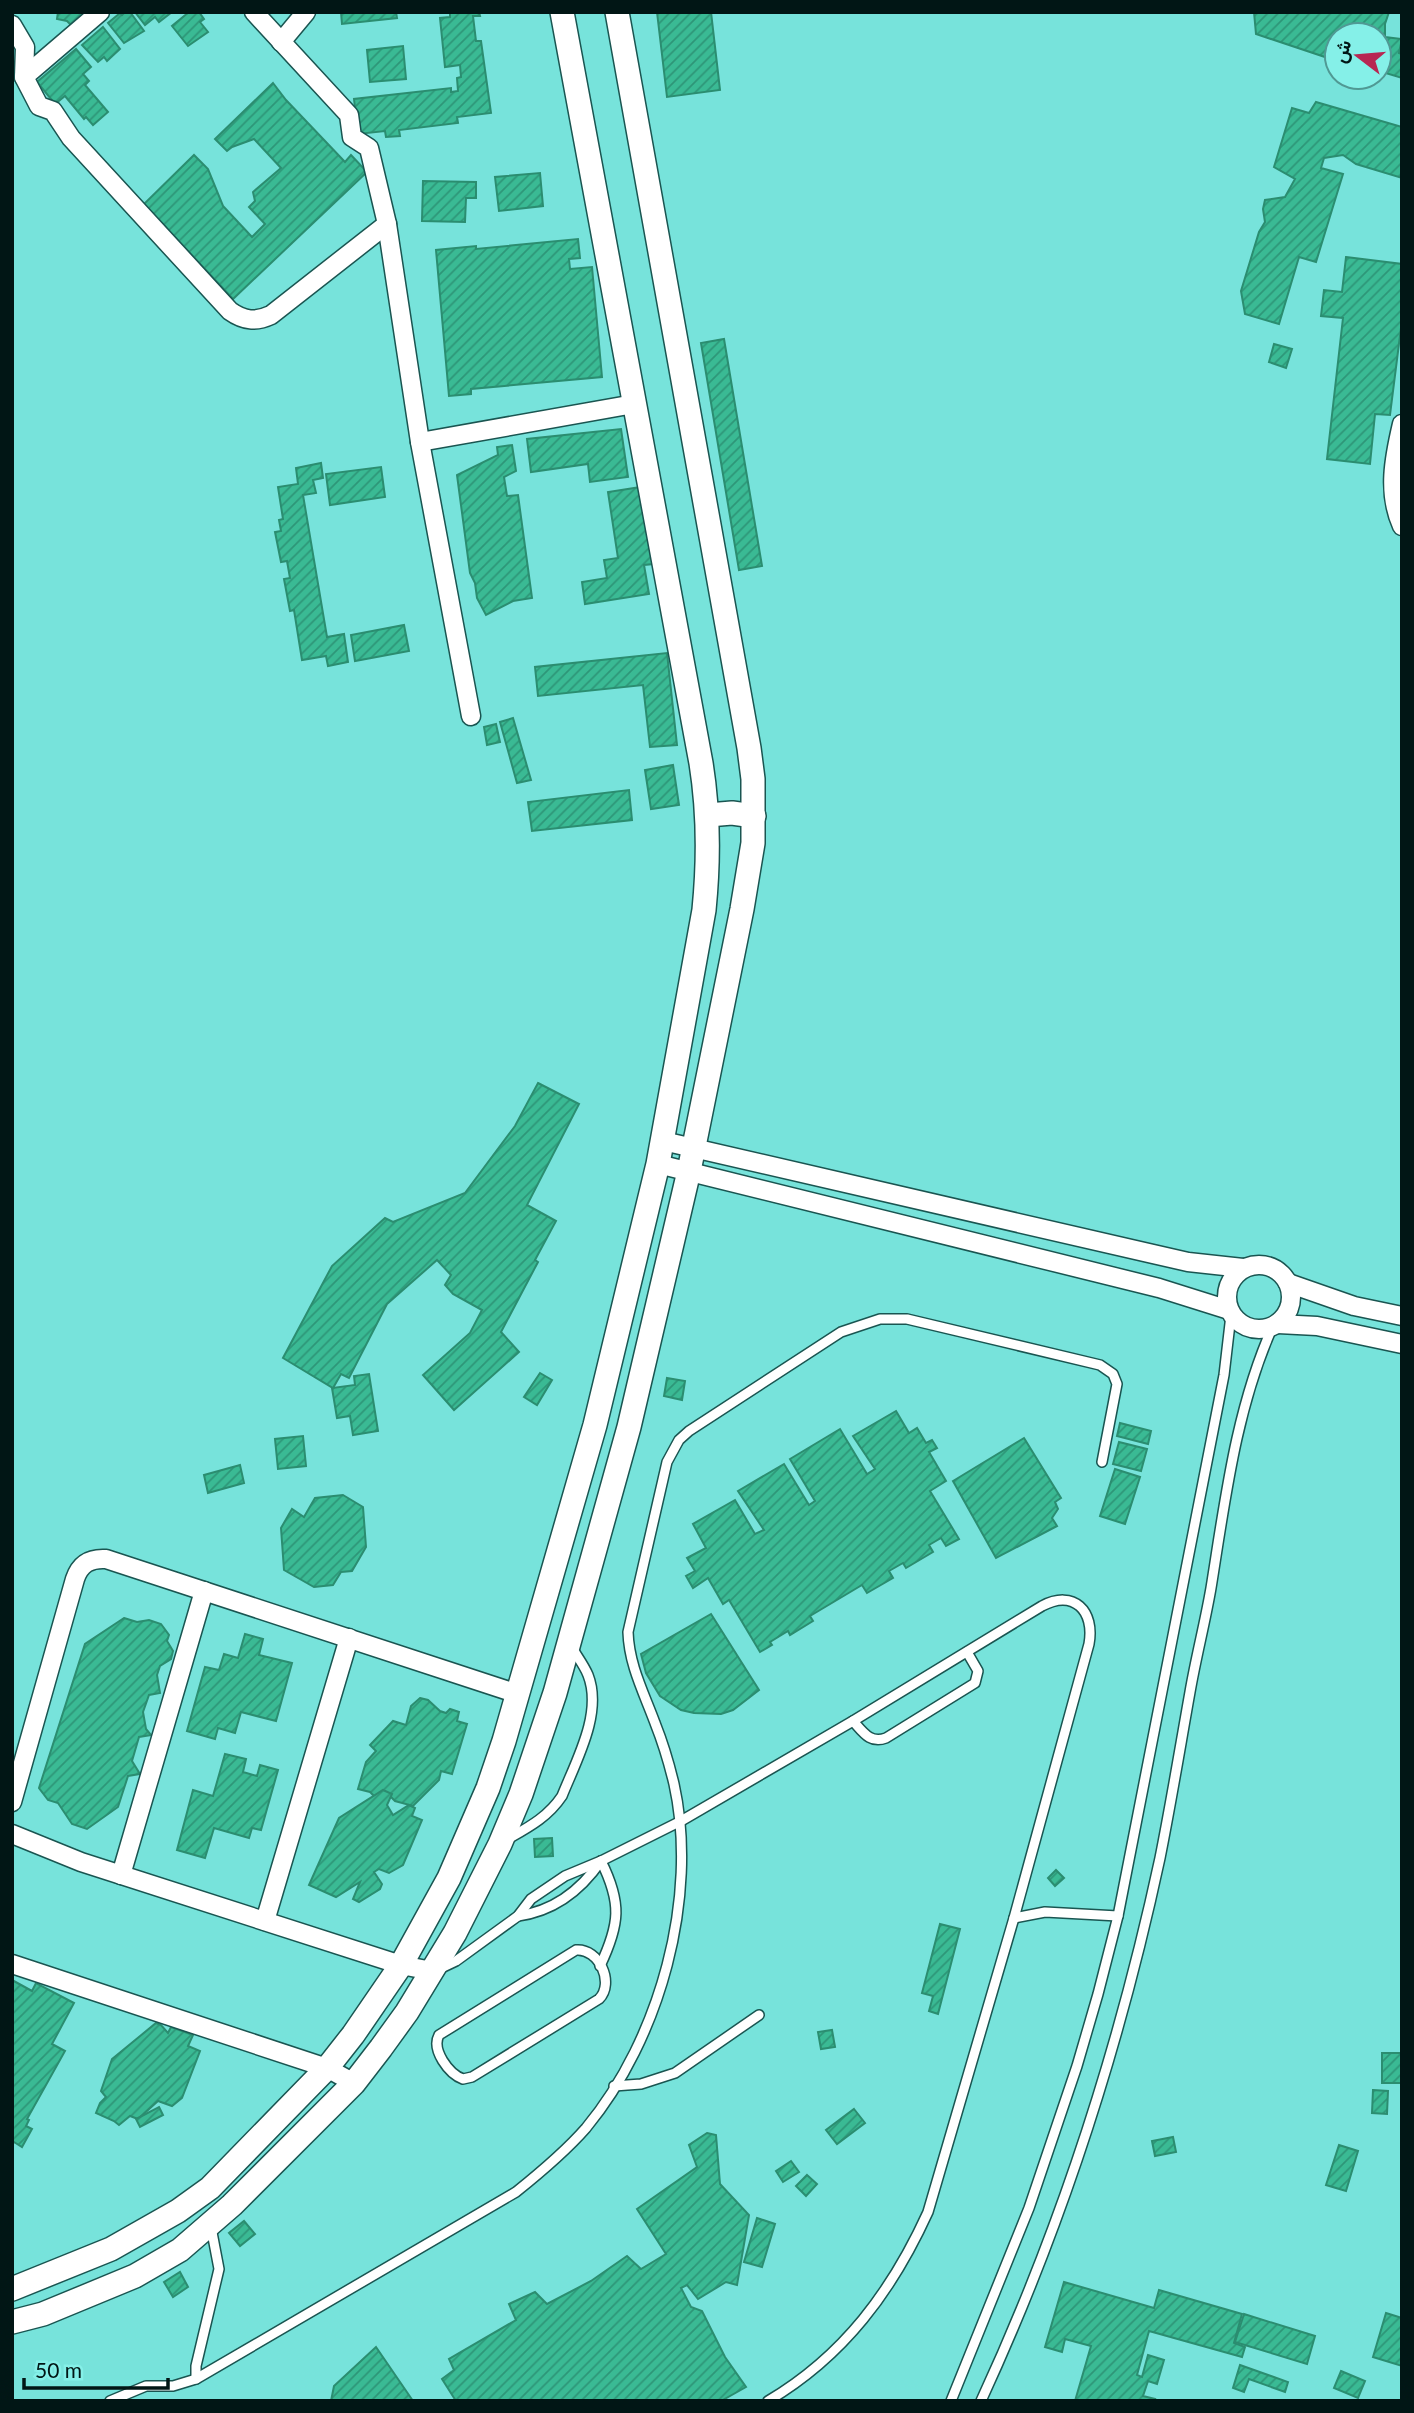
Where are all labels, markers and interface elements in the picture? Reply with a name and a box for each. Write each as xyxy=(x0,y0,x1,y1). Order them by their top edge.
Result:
north arrow xyxy=(1323,21,1393,91)
text: ش xyxy=(1327,37,1356,66)
scale bar xyxy=(24,2346,168,2390)
text: 50 m xyxy=(35,2357,82,2382)

